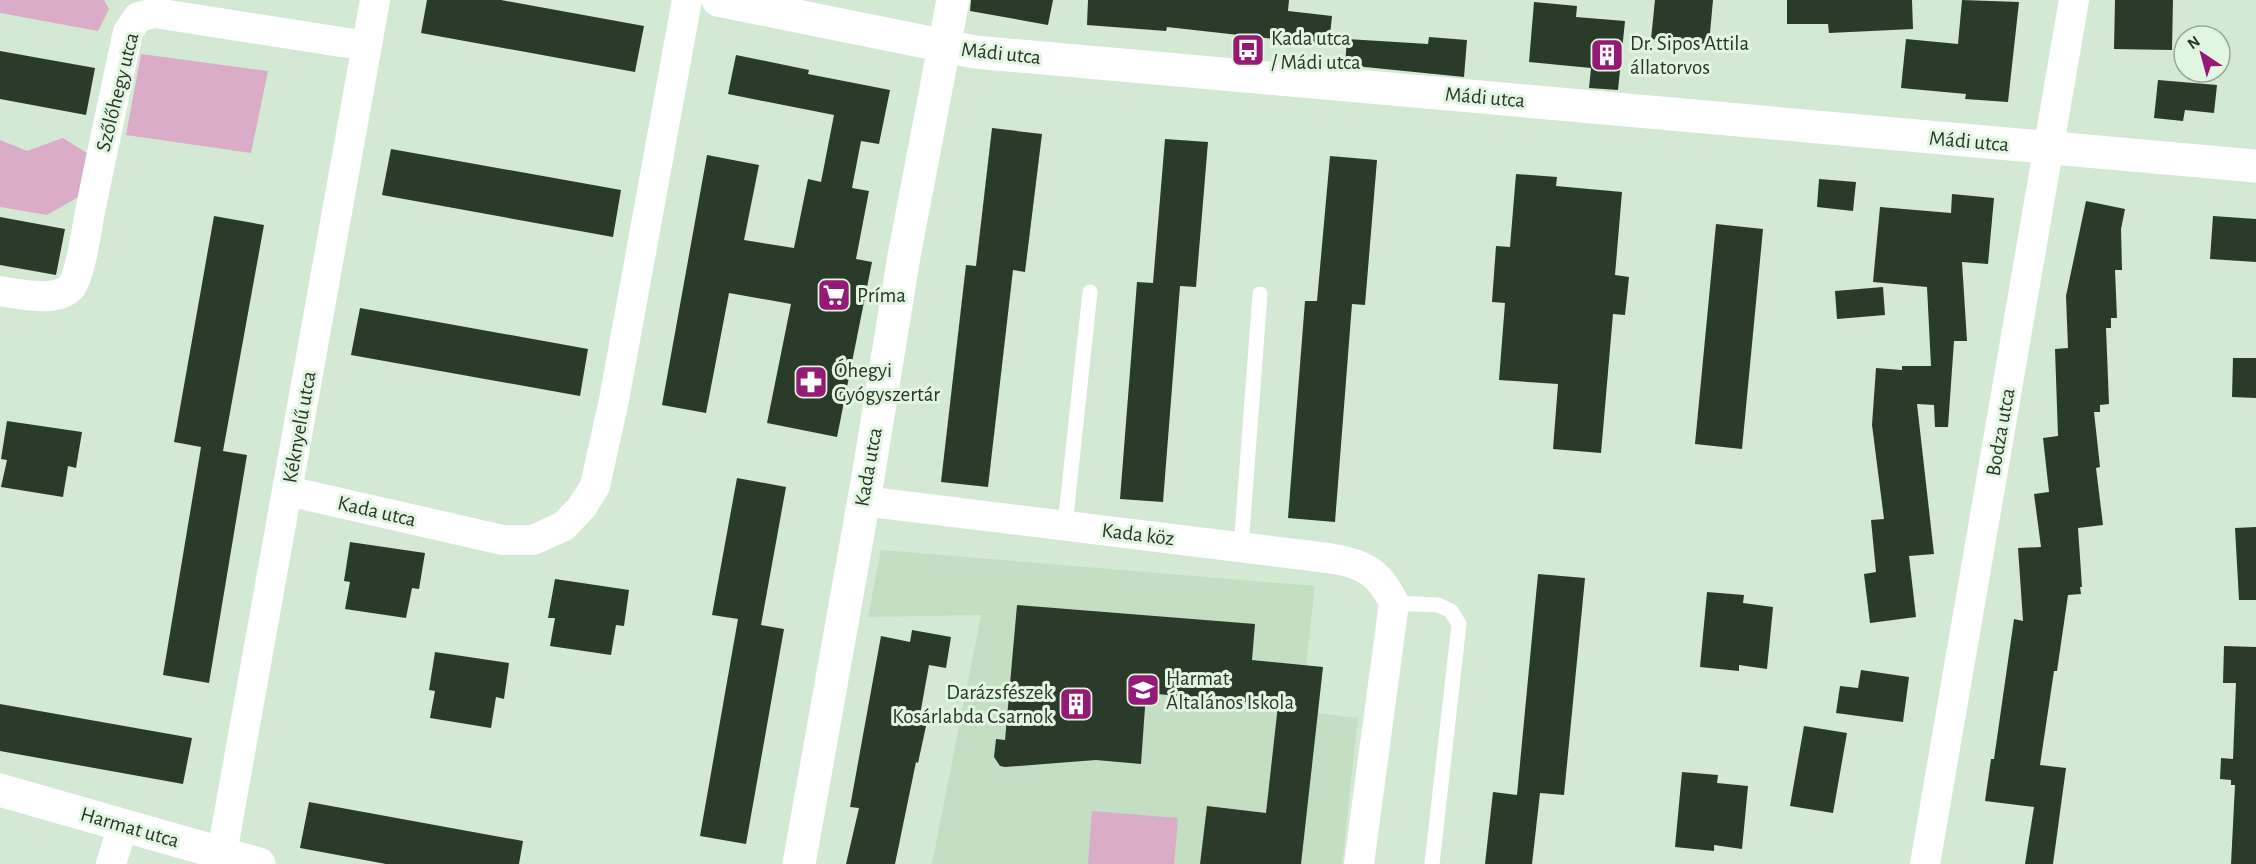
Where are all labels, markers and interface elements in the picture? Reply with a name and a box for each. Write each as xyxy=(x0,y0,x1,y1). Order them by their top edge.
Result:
north arrow xyxy=(2172,24,2232,84)
place label: Kada utca / Mádi utca xyxy=(1271,28,1361,73)
street label: Szőlőhegy utca xyxy=(93,30,142,154)
bus stop icon: Kada utca / Mádi utca xyxy=(1230,32,1266,68)
place label: Dr. Sipos Attila állatorvos xyxy=(1630,33,1749,78)
text: N xyxy=(2185,33,2203,52)
building icon: Dr. Sipos Attila állatorvos xyxy=(1589,37,1625,73)
street label: Mádi utca xyxy=(960,39,1042,68)
street label: Mádi utca xyxy=(1444,84,1526,111)
street label: Mádi utca xyxy=(1928,128,2010,155)
supermarket icon: Príma xyxy=(816,277,852,313)
place label: Príma xyxy=(857,285,906,306)
place label: Óhegyi Gyógyszertár xyxy=(834,358,940,405)
pharmacy icon: Óhegyi Gyógyszertár xyxy=(793,364,829,400)
street label: Kéknyelű utca xyxy=(279,369,320,485)
street label: Bodza utca xyxy=(1982,386,2019,478)
street label: Kada utca xyxy=(851,426,886,508)
street label: Kada utca xyxy=(336,492,418,531)
street label: Kada köz xyxy=(1100,520,1175,549)
place label: Harmat Általános Iskola xyxy=(1166,668,1295,713)
school or university icon: Harmat Általános Iskola xyxy=(1125,672,1161,708)
place label: Darázsfészek Kosárlabda Csarnok xyxy=(892,682,1053,727)
building icon: Darázsfészek Kosárlabda Csarnok xyxy=(1058,686,1094,722)
street label: Harmat utca xyxy=(78,803,182,852)

